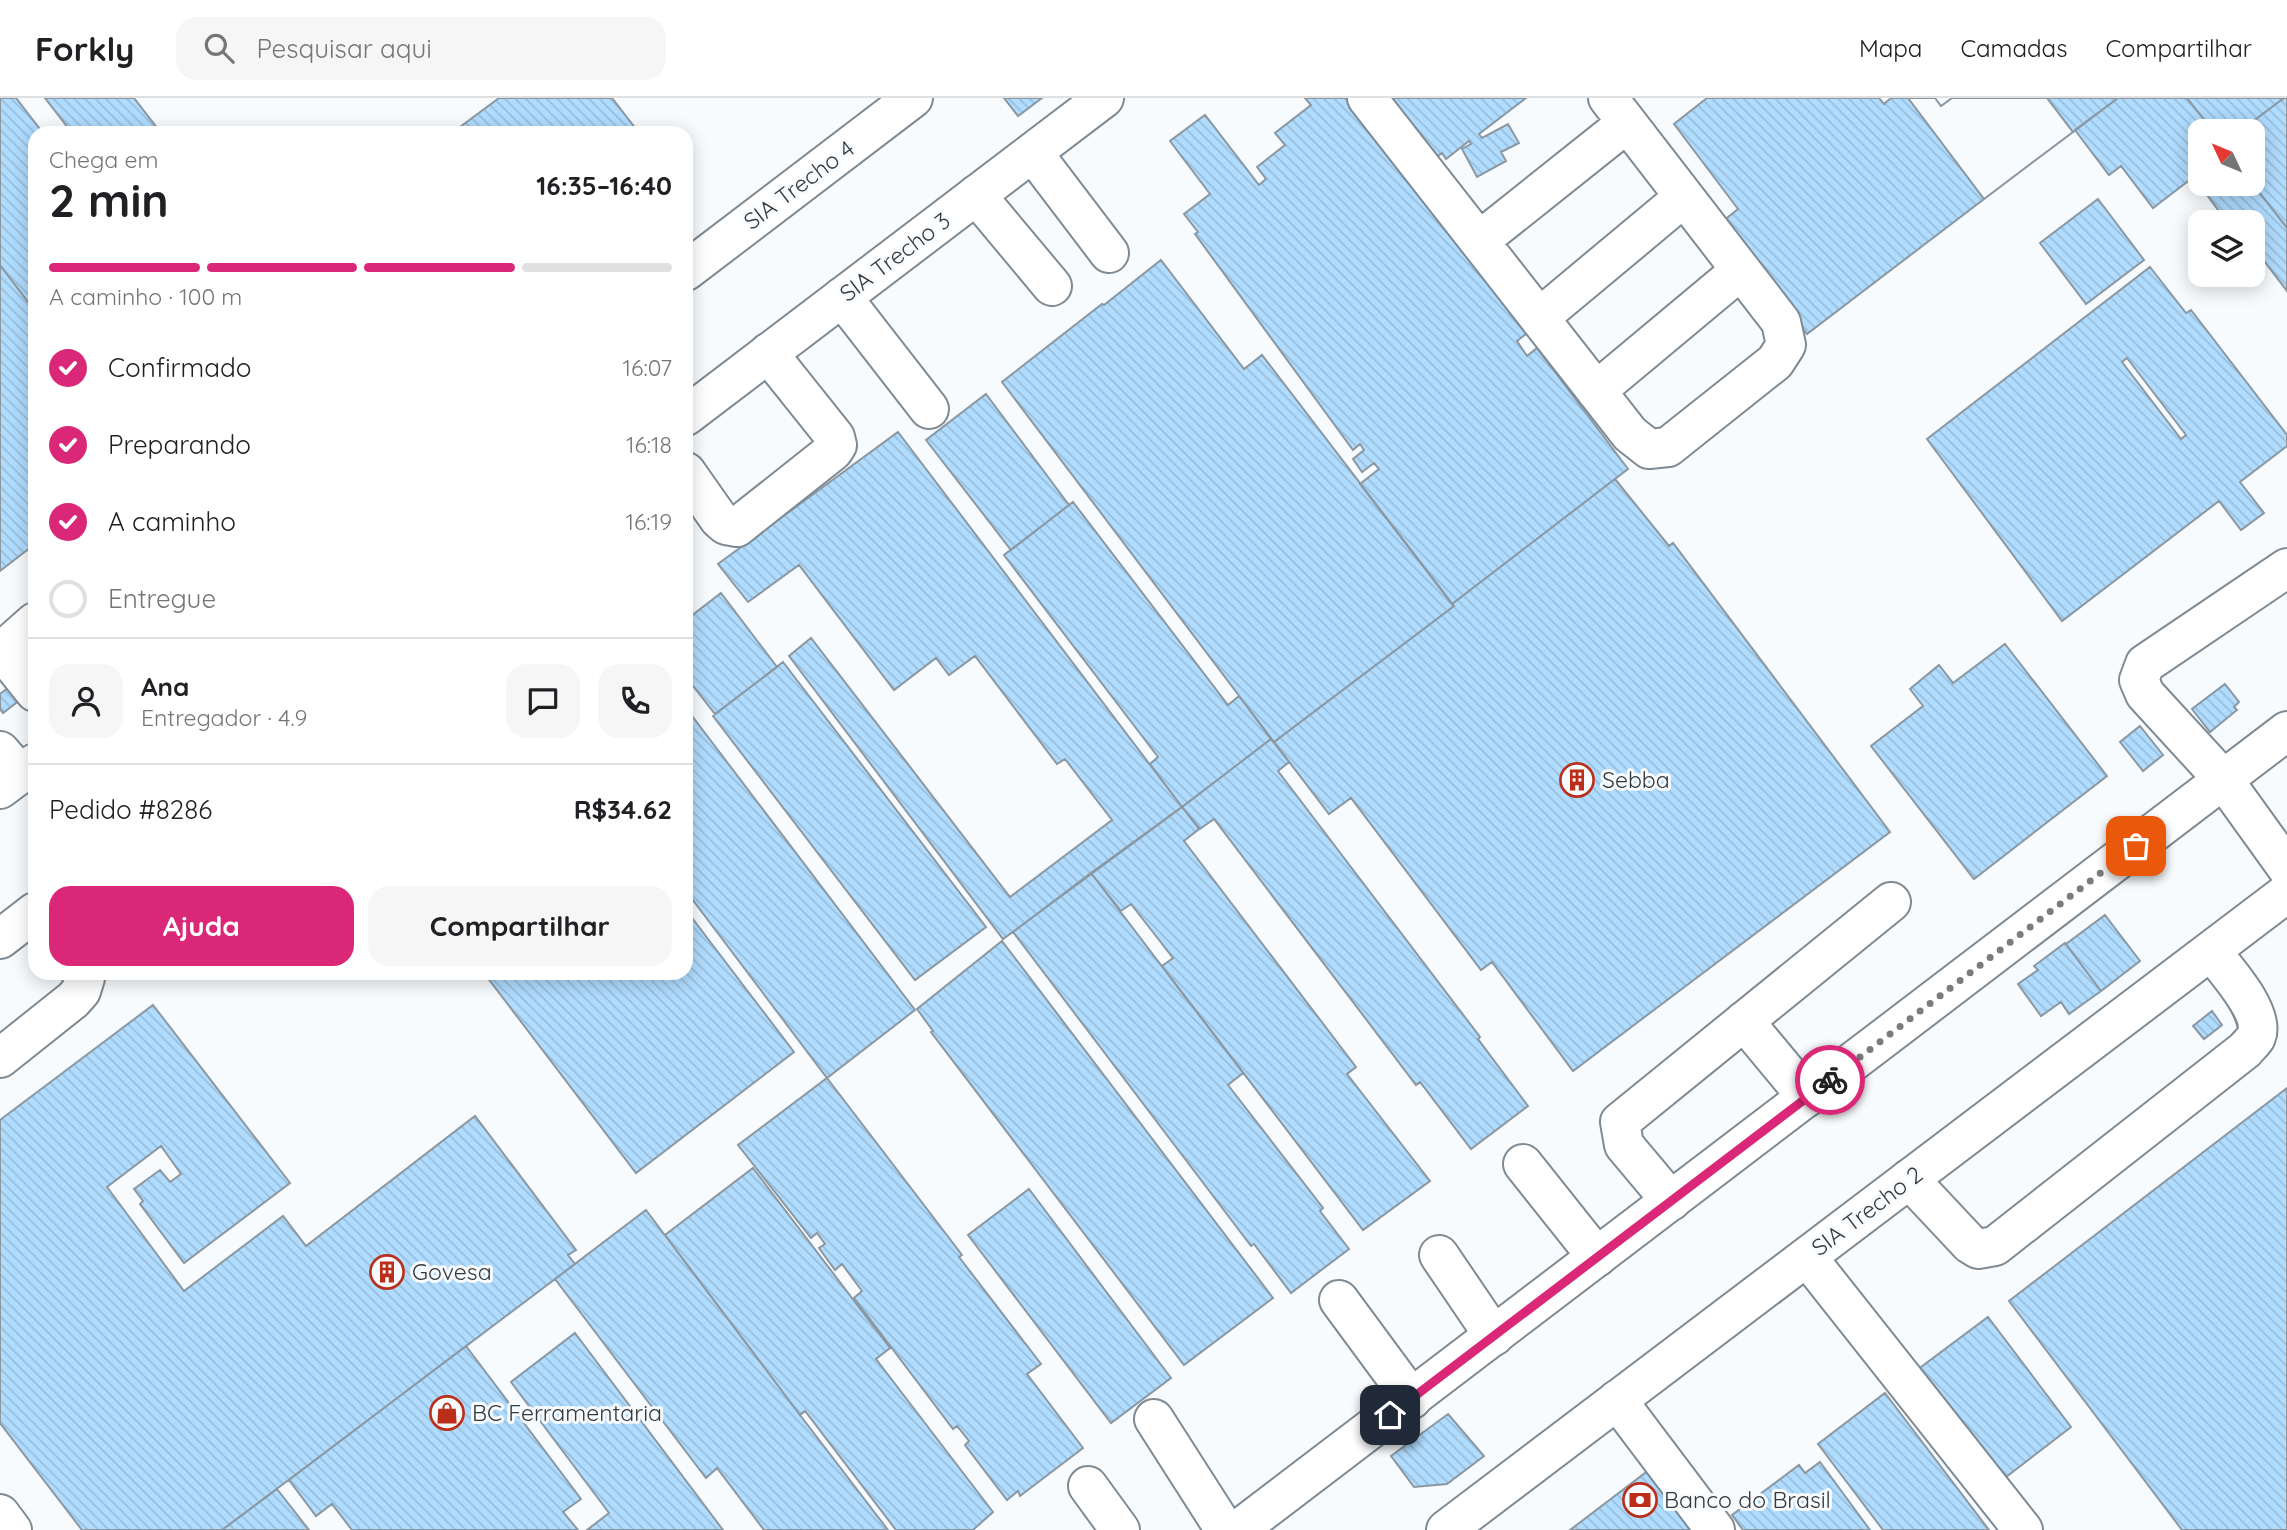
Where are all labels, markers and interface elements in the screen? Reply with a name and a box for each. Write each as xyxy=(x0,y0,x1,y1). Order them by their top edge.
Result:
search box xyxy=(176,17,666,80)
text: Forkly xyxy=(35,28,134,69)
icon: search xyxy=(200,29,238,67)
text: Pesquisar aqui xyxy=(256,32,432,65)
text: Mapa xyxy=(1859,33,1922,63)
text: Camadas xyxy=(1960,33,2067,63)
text: Compartilhar xyxy=(2105,33,2252,63)
north arrow xyxy=(2188,119,2264,196)
map controls xyxy=(2188,119,2265,287)
street label: SIA Trecho 4 xyxy=(738,134,860,236)
text: Chega em xyxy=(49,145,158,174)
text: 16:35–16:40 xyxy=(536,169,672,202)
text: 2 min xyxy=(49,171,169,229)
street label: SIA Trecho 3 xyxy=(834,206,956,308)
button: layers xyxy=(2188,210,2265,287)
text: A caminho · 100 m xyxy=(49,282,242,311)
icon: check xyxy=(49,349,87,387)
text: Confirmado xyxy=(108,351,252,384)
text: 16:07 xyxy=(623,353,672,382)
icon: check xyxy=(49,426,87,464)
text: Preparando xyxy=(108,428,251,461)
text: 16:18 xyxy=(626,430,672,459)
icon: check xyxy=(49,503,87,541)
text: A caminho xyxy=(108,505,236,538)
text: 16:19 xyxy=(625,507,672,536)
text: Entregue xyxy=(108,582,216,615)
button: person xyxy=(49,664,123,738)
button: chat xyxy=(506,664,580,738)
button: phone xyxy=(598,664,672,738)
text: Ana xyxy=(141,670,189,703)
text: Entregador · 4.9 xyxy=(141,703,307,732)
building icon: Sebba xyxy=(1558,761,1596,799)
place label: Sebba xyxy=(1602,765,1670,794)
text: Pedido #8286 xyxy=(49,793,212,826)
text: R$34.62 xyxy=(574,793,672,826)
pin xyxy=(2106,816,2166,876)
icon: bag xyxy=(2117,827,2155,865)
button: Ajuda xyxy=(49,886,354,966)
button: Compartilhar xyxy=(368,886,672,966)
courier xyxy=(1795,1045,1865,1115)
icon: bike xyxy=(1811,1061,1849,1099)
street label: SIA Trecho 2 xyxy=(1805,1159,1928,1262)
building icon: Govesa xyxy=(368,1253,406,1291)
place label: Govesa xyxy=(412,1257,492,1286)
pin xyxy=(1360,1385,1420,1445)
shop icon: BC Ferramentaria xyxy=(428,1394,466,1432)
icon: home xyxy=(1371,1396,1409,1434)
place label: BC Ferramentaria xyxy=(472,1398,662,1427)
bank icon: Banco do Brasil xyxy=(1621,1481,1659,1519)
place label: Banco do Brasil xyxy=(1664,1485,1831,1514)

